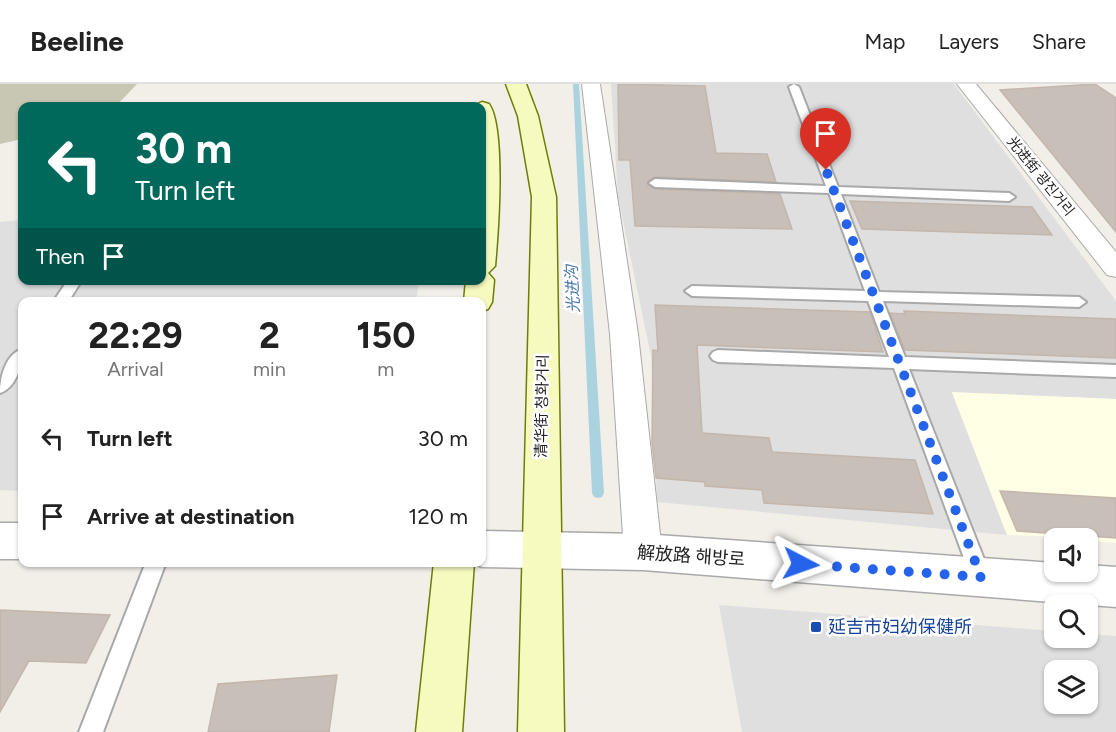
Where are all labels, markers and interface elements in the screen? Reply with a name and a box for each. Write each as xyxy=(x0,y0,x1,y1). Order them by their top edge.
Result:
text: Beeline xyxy=(30,24,124,58)
text: Map xyxy=(865,29,905,54)
text: Layers xyxy=(938,29,999,54)
text: Share xyxy=(1032,29,1086,54)
pin xyxy=(800,108,851,170)
icon: arrive xyxy=(809,117,842,150)
text: 30 m xyxy=(135,123,232,174)
icon: left xyxy=(36,126,114,204)
street label: 光进街 광진거리 xyxy=(1003,133,1078,219)
text: Turn left xyxy=(135,174,235,207)
icon: arrive xyxy=(97,240,130,273)
text: Then xyxy=(36,243,85,270)
water label: 光进沟 xyxy=(562,263,583,313)
text: 22:29 xyxy=(88,314,183,357)
text: 2 xyxy=(259,314,280,357)
text: 150 xyxy=(356,314,416,357)
street label: 清华街 청화거리 xyxy=(532,354,552,458)
text: Arrival xyxy=(107,357,164,381)
text: min xyxy=(253,357,286,381)
text: m xyxy=(377,357,394,381)
icon: left xyxy=(36,422,69,455)
text: Turn left xyxy=(87,425,173,452)
text: 30 m xyxy=(418,425,468,452)
icon: arrive xyxy=(36,500,69,533)
text: Arrive at destination xyxy=(87,503,295,530)
text: 120 m xyxy=(408,503,468,530)
map controls xyxy=(1044,528,1098,714)
button: sound xyxy=(1044,528,1098,582)
position arrow xyxy=(769,532,833,596)
street label: 解放路 해방로 xyxy=(636,541,746,571)
button: search xyxy=(1044,594,1098,648)
place label: 延吉市妇幼保健所 xyxy=(828,616,972,638)
marker: 延吉市妇幼保健所 xyxy=(809,620,823,634)
button: layers xyxy=(1044,660,1098,714)

